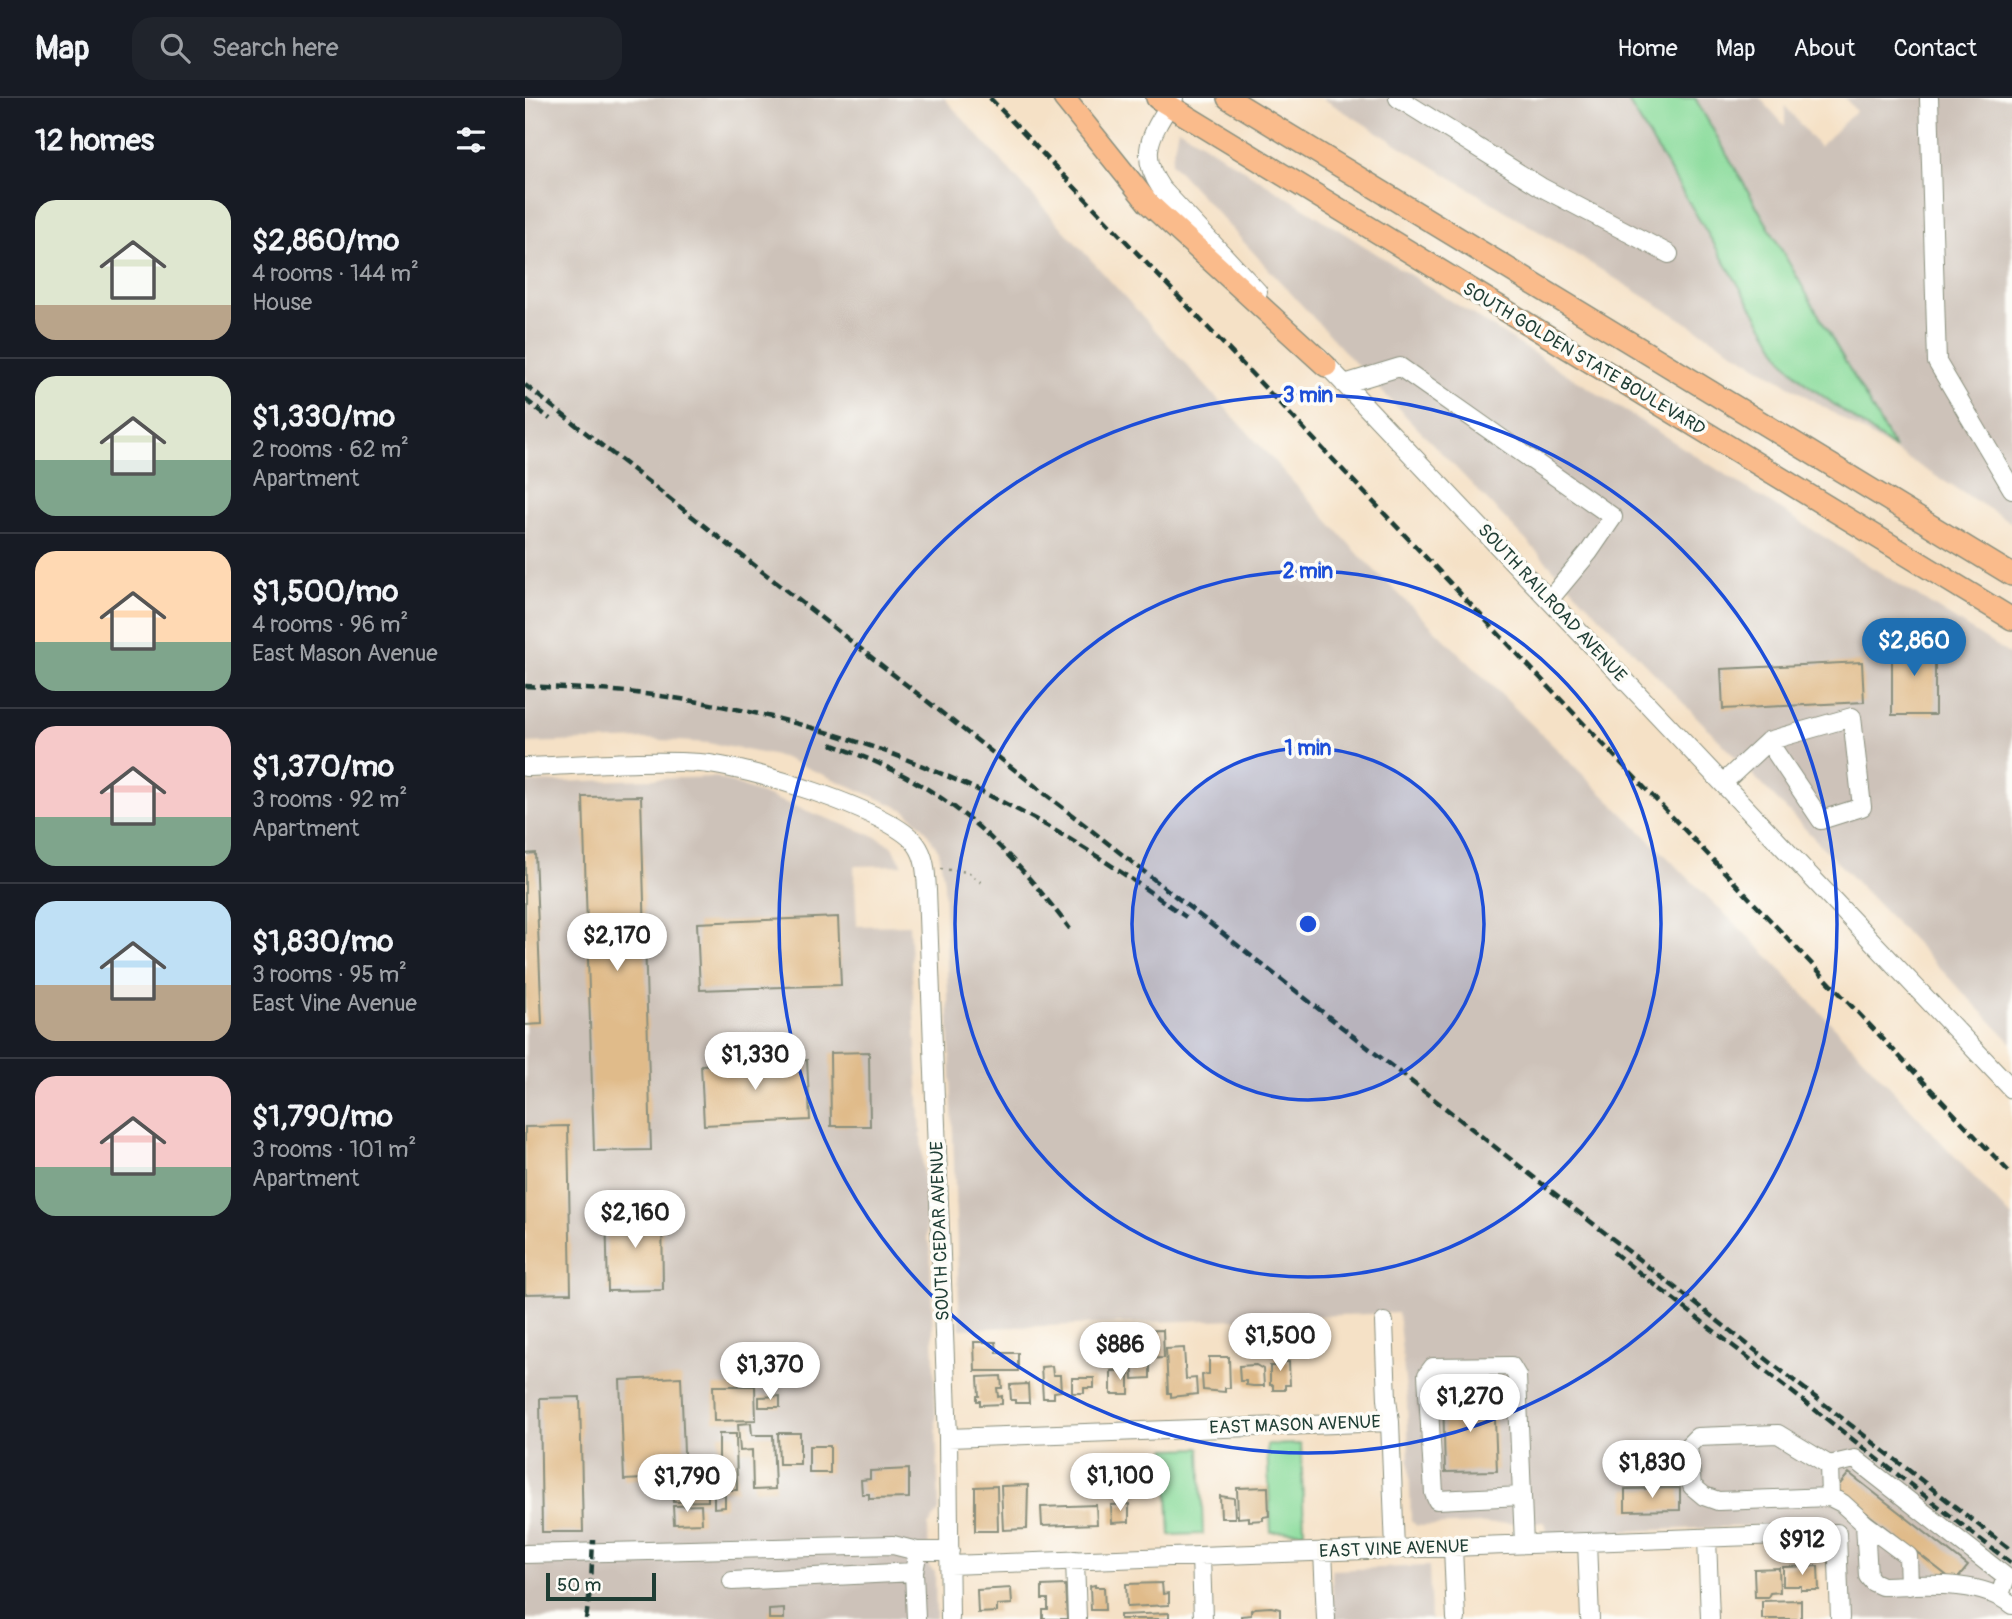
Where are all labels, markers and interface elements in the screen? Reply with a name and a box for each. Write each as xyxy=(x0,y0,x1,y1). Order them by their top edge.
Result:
search box xyxy=(132,17,622,80)
text: Map xyxy=(35,28,90,69)
icon: search xyxy=(156,29,194,67)
text: Search here xyxy=(212,32,339,64)
text: Home xyxy=(1617,34,1678,63)
text: Map xyxy=(1716,34,1756,63)
text: About xyxy=(1794,34,1856,63)
text: Contact xyxy=(1894,34,1977,63)
icon: filters xyxy=(452,121,490,159)
text: 12 homes xyxy=(35,122,154,159)
text: $2,860/mo xyxy=(252,222,399,259)
icon: home xyxy=(91,228,175,312)
text: 4 rooms · 144 m² xyxy=(252,259,419,288)
street label: SOUTH GOLDEN STATE BOULEVARD xyxy=(1459,277,1709,441)
text: House xyxy=(252,288,312,317)
text: 3 min xyxy=(1283,382,1333,409)
text: $1,330/mo xyxy=(252,398,395,435)
icon: home xyxy=(91,404,175,488)
text: 2 rooms · 62 m² xyxy=(252,435,409,464)
text: Apartment xyxy=(252,464,359,493)
street label: SOUTH RAILROAD AVENUE xyxy=(1472,519,1632,687)
text: 2 min xyxy=(1283,558,1333,585)
text: $1,500/mo xyxy=(252,573,398,610)
icon: home xyxy=(91,579,175,663)
text: 4 rooms · 96 m² xyxy=(252,610,408,639)
pin: $2,860 xyxy=(1857,618,1971,678)
text: $2,860 xyxy=(1878,626,1950,655)
text: East Mason Avenue xyxy=(252,639,438,668)
text: 1 min xyxy=(1285,735,1332,762)
text: $1,370/mo xyxy=(252,748,394,785)
icon: home xyxy=(91,754,175,838)
text: 3 rooms · 92 m² xyxy=(252,785,407,814)
text: Apartment xyxy=(252,814,359,843)
centre of rings xyxy=(1296,912,1320,936)
pin: $2,170 xyxy=(560,914,674,973)
text: $2,170 xyxy=(583,921,651,950)
text: $1,830/mo xyxy=(252,923,393,960)
icon: home xyxy=(91,929,175,1013)
text: 3 rooms · 95 m² xyxy=(252,960,407,989)
text: East Vine Avenue xyxy=(252,989,417,1018)
pin: $1,330 xyxy=(698,1032,812,1092)
text: $1,330 xyxy=(721,1040,789,1069)
text: $1,790/mo xyxy=(252,1098,393,1135)
icon: home xyxy=(91,1104,175,1188)
text: 3 rooms · 101 m² xyxy=(252,1135,416,1164)
street label: SOUTH CEDAR AVENUE xyxy=(925,1141,955,1321)
text: Apartment xyxy=(252,1164,359,1193)
pin: $2,160 xyxy=(578,1190,692,1250)
text: $2,160 xyxy=(600,1198,670,1227)
pin: $1,500 xyxy=(1223,1314,1337,1373)
text: $1,500 xyxy=(1244,1321,1316,1350)
pin: $886 xyxy=(1079,1322,1161,1382)
text: $886 xyxy=(1095,1330,1145,1359)
pin: $1,370 xyxy=(713,1342,827,1402)
text: $1,370 xyxy=(736,1350,804,1379)
pin: $1,270 xyxy=(1413,1374,1527,1434)
text: $1,270 xyxy=(1436,1382,1504,1411)
street label: EAST MASON AVENUE xyxy=(1209,1411,1381,1439)
pin: $1,830 xyxy=(1595,1440,1709,1500)
text: $1,830 xyxy=(1618,1448,1686,1477)
pin: $1,790 xyxy=(630,1454,744,1514)
pin: $1,100 xyxy=(1063,1454,1177,1513)
text: $1,100 xyxy=(1086,1461,1154,1490)
text: $1,790 xyxy=(653,1462,721,1491)
pin: $912 xyxy=(1761,1518,1843,1577)
text: $912 xyxy=(1779,1525,1825,1554)
street label: EAST VINE AVENUE xyxy=(1319,1535,1469,1563)
scale bar xyxy=(546,1570,656,1602)
text: 50 m xyxy=(557,1573,601,1597)

